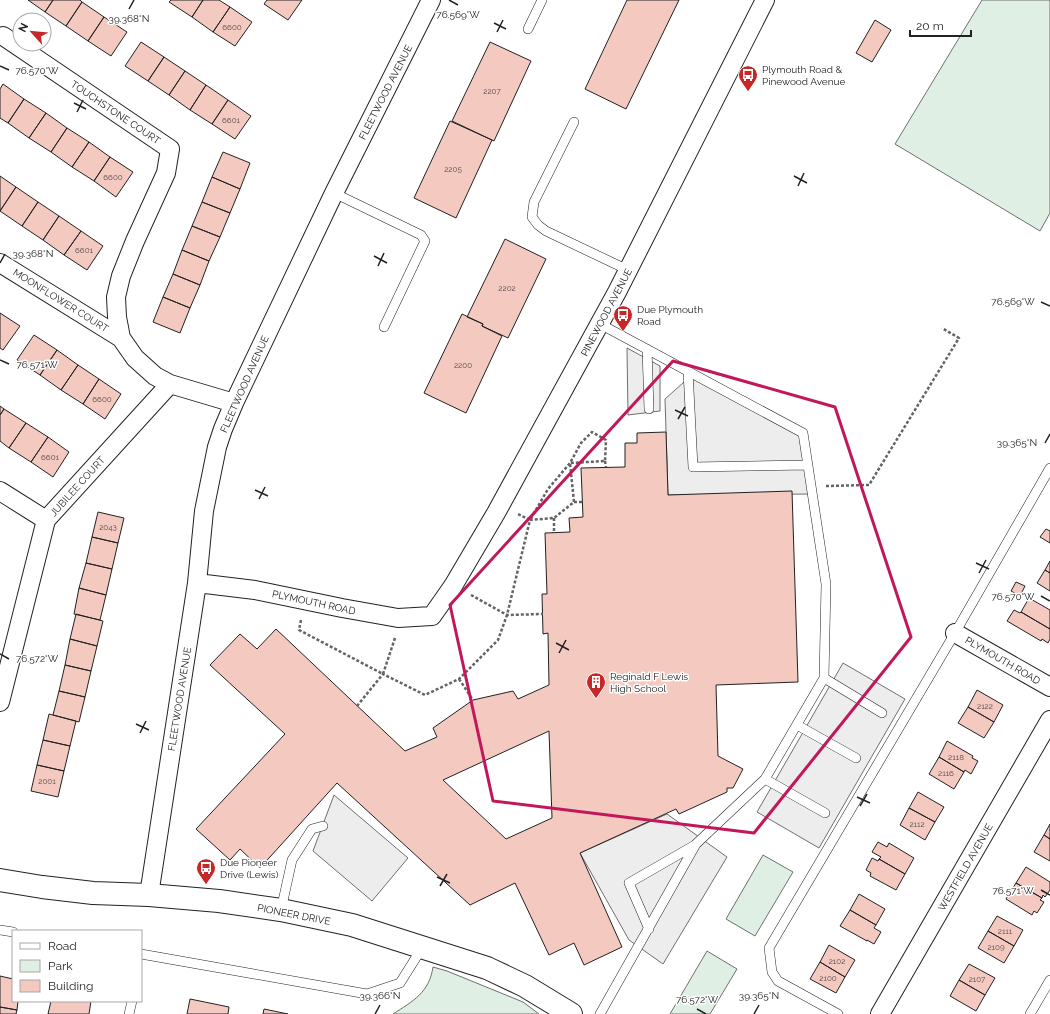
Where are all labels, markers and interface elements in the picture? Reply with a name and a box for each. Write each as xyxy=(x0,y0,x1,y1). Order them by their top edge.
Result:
text: 76.569°W xyxy=(436,9,480,20)
north arrow xyxy=(12,12,52,52)
scale bar xyxy=(910,12,971,38)
text: 39.368°N xyxy=(109,13,149,24)
text: 20 m xyxy=(916,19,944,33)
text: N xyxy=(16,21,31,34)
house number: 6600 xyxy=(222,22,242,32)
street label: FLEETWOOD AVENUE xyxy=(357,43,414,142)
bus stop icon: Plymouth Road & Pinewood Avenue xyxy=(737,64,759,92)
place label: Plymouth Road & Pinewood Avenue xyxy=(762,64,845,87)
text: 76.570°W xyxy=(15,65,59,76)
street label: TOUCHSTONE COURT xyxy=(69,78,162,146)
house number: 2207 xyxy=(483,86,501,96)
house number: 6601 xyxy=(222,115,241,125)
house number: 2205 xyxy=(444,164,462,174)
house number: 6600 xyxy=(103,172,123,182)
house number: 6601 xyxy=(75,245,94,255)
text: 39.368°N xyxy=(13,248,53,259)
street label: MOONFLOWER COURT xyxy=(11,267,110,334)
street label: PINEWOOD AVENUE xyxy=(579,267,634,358)
house number: 2202 xyxy=(498,283,516,293)
text: 76.569°W xyxy=(991,296,1035,307)
bus stop icon: Due Plymouth Road xyxy=(612,304,634,332)
place label: Due Plymouth Road xyxy=(637,304,703,327)
street label: FLEETWOOD AVENUE xyxy=(218,334,271,434)
text: 76.571°W xyxy=(16,359,58,370)
house number: 2200 xyxy=(454,360,472,370)
house number: 6600 xyxy=(92,394,112,404)
text: 39.365°N xyxy=(997,437,1037,448)
house number: 6601 xyxy=(41,452,60,462)
street label: JUBILEE COURT xyxy=(48,454,107,518)
house number: 2043 xyxy=(99,522,117,532)
street label: PLYMOUTH ROAD xyxy=(271,588,357,617)
text: 76.570°W xyxy=(991,591,1035,602)
street label: PLYMOUTH ROAD xyxy=(963,634,1042,686)
street label: FLEETWOOD AVENUE xyxy=(166,646,193,752)
text: 76.572°W xyxy=(16,653,59,664)
building icon: Reginald F Lewis High School xyxy=(585,671,607,699)
place label: Reginald F Lewis High School xyxy=(610,671,688,694)
house number: 2122 xyxy=(977,701,993,711)
house number: 2118 xyxy=(948,752,964,762)
house number: 2116 xyxy=(938,768,954,778)
house number: 2001 xyxy=(38,776,56,786)
house number: 2112 xyxy=(909,819,925,829)
street label: WESTFIELD AVENUE xyxy=(936,822,995,913)
bus stop icon: Due Pioneer Drive (Lewis) xyxy=(195,857,217,885)
place label: Due Pioneer Drive (Lewis) xyxy=(220,857,279,880)
text: 76.571°W xyxy=(992,885,1034,896)
street label: PIONEER DRIVE xyxy=(256,902,331,927)
house number: 2111 xyxy=(998,926,1013,936)
legend xyxy=(12,930,142,1002)
text: Road xyxy=(48,939,77,953)
house number: 2109 xyxy=(987,942,1005,952)
house number: 2102 xyxy=(829,956,845,966)
text: Park xyxy=(48,959,73,973)
house number: 2100 xyxy=(819,973,837,983)
house number: 2107 xyxy=(969,974,986,984)
text: Building xyxy=(48,979,94,993)
text: 39.366°N xyxy=(360,990,400,1001)
text: 39.365°N xyxy=(739,990,779,1001)
text: 76.572°W xyxy=(676,994,719,1005)

